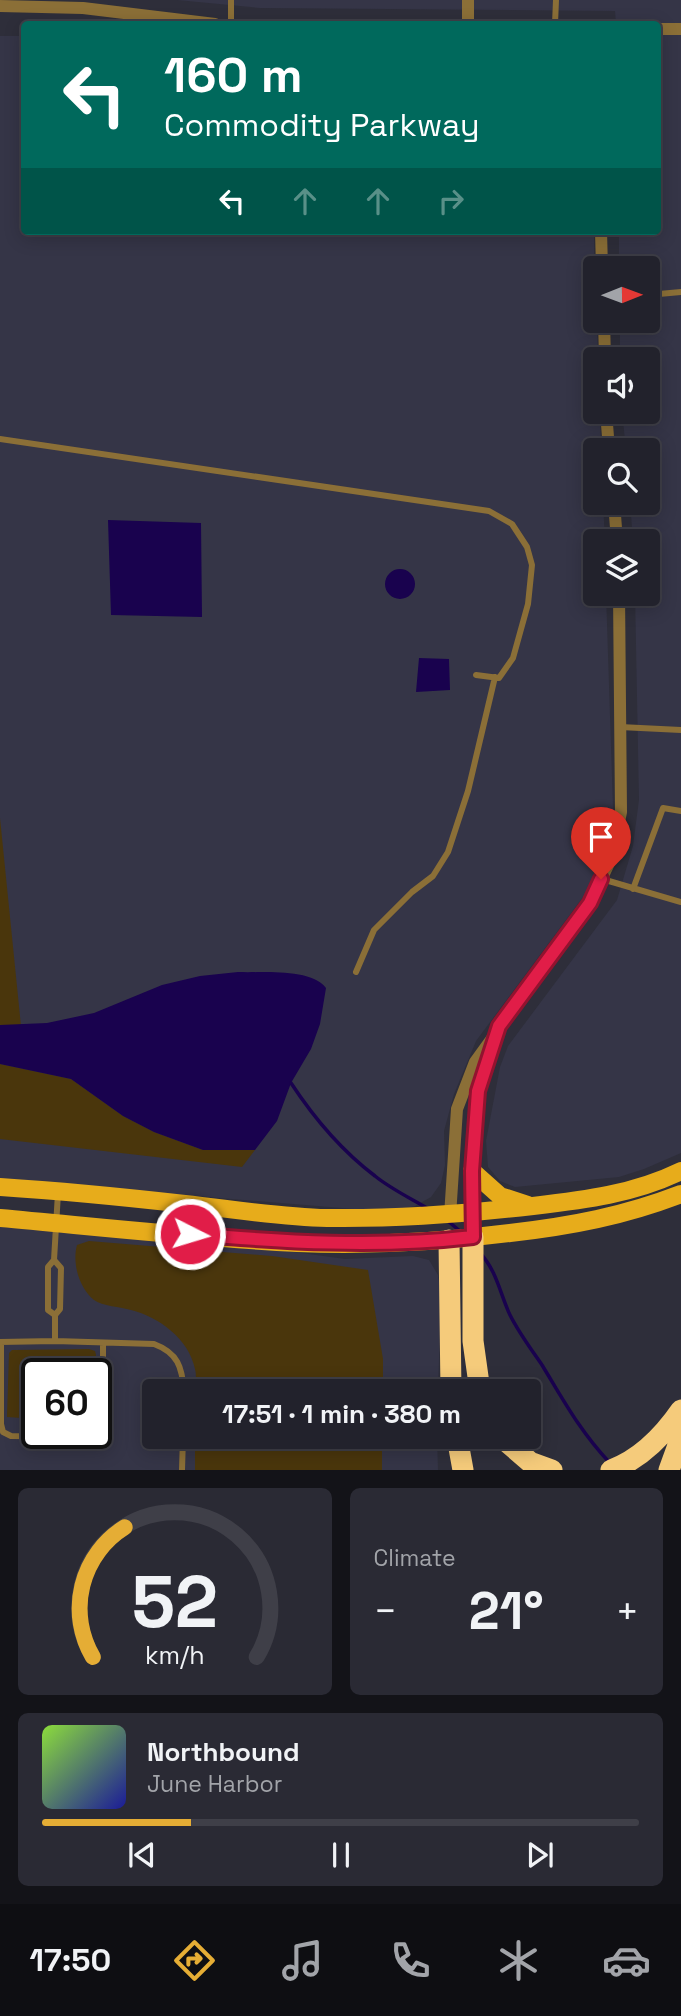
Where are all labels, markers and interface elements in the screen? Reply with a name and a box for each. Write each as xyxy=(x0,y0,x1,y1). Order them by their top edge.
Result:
text: 160 m xyxy=(164,44,302,106)
icon: left xyxy=(49,49,140,140)
text: Commodity Parkway xyxy=(164,105,480,145)
icon: left xyxy=(213,182,251,220)
icon: ahead xyxy=(286,182,324,220)
icon: ahead xyxy=(359,182,397,220)
icon: right xyxy=(432,182,470,220)
north arrow xyxy=(583,256,660,332)
map controls xyxy=(583,256,660,606)
button: sound xyxy=(583,347,660,424)
button: search xyxy=(583,438,660,515)
button: layers xyxy=(583,529,660,606)
pin xyxy=(571,807,631,879)
icon: arrive xyxy=(582,818,620,856)
position arrow xyxy=(153,1197,227,1271)
speed limit sign: 60 xyxy=(21,1358,112,1449)
text: 17:51 · 1 min · 380 m xyxy=(222,1397,461,1431)
text: Climate xyxy=(374,1543,456,1573)
text: 52 xyxy=(132,1556,218,1649)
text: 21° xyxy=(469,1578,544,1644)
text: − xyxy=(374,1587,397,1635)
text: + xyxy=(615,1587,639,1635)
text: km/h xyxy=(145,1639,205,1671)
text: Northbound xyxy=(147,1735,300,1769)
text: June Harbor xyxy=(147,1769,282,1799)
icon: previous xyxy=(123,1836,161,1874)
icon: pause xyxy=(322,1836,360,1874)
icon: next xyxy=(521,1836,559,1874)
icon: directions xyxy=(170,1936,219,1985)
icon: music xyxy=(278,1936,327,1985)
icon: phone xyxy=(386,1936,435,1985)
icon: climate xyxy=(494,1936,543,1985)
icon: car xyxy=(602,1936,651,1985)
text: 17:50 xyxy=(30,1940,111,1980)

